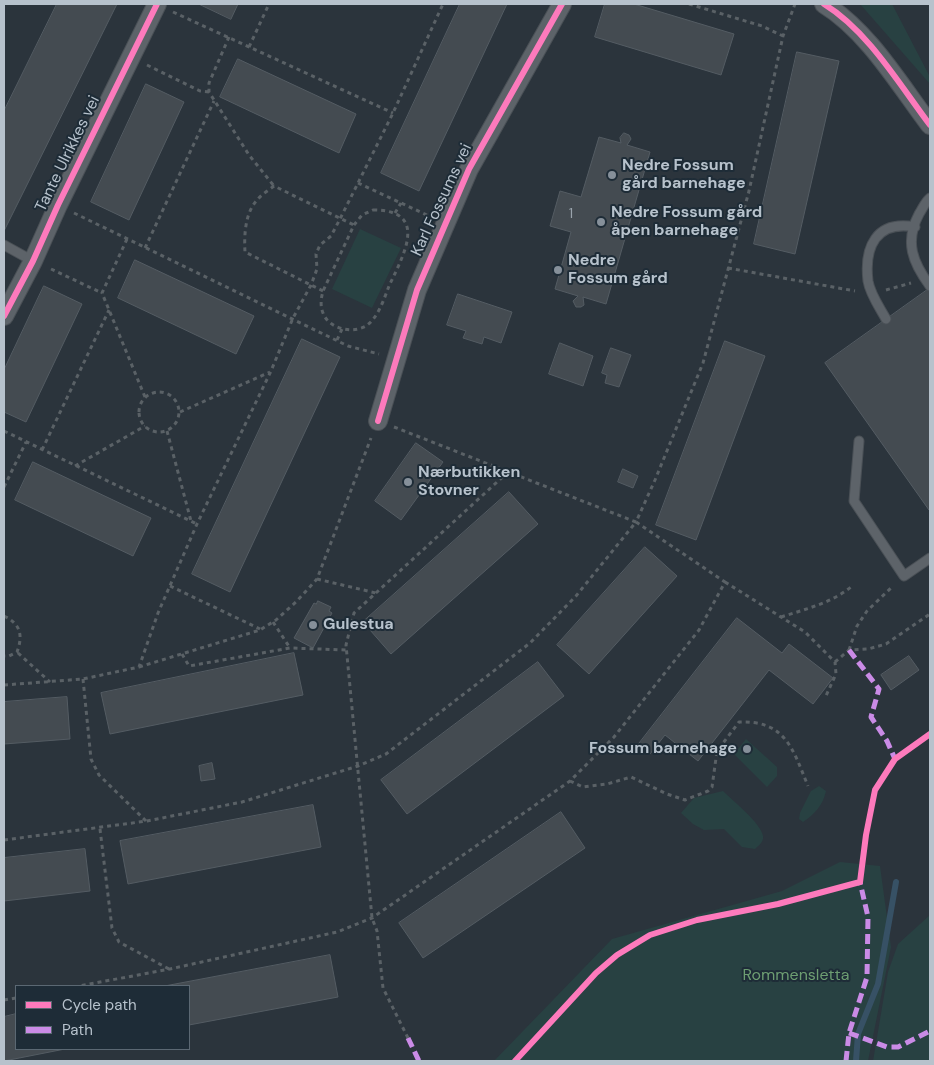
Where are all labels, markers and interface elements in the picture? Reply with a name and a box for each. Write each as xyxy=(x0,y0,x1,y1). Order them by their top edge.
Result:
street label: Tante Ulrikkes vei xyxy=(32,93,104,215)
street label: Karl Fossums vei xyxy=(408,141,476,259)
place label: Nedre Fossum gård barnehage xyxy=(622,156,746,194)
marker: Nedre Fossum gård barnehage xyxy=(606,169,618,181)
place label: Nedre Fossum gård åpen barnehage xyxy=(611,203,762,241)
house number: 1 xyxy=(569,206,573,222)
marker: Nedre Fossum gård åpen barnehage xyxy=(595,216,607,228)
place label: Nedre Fossum gård xyxy=(568,251,668,289)
marker: Nedre Fossum gård xyxy=(552,264,564,276)
place label: Nærbutikken Stovner xyxy=(418,463,520,501)
marker: Nærbutikken Stovner xyxy=(402,476,414,488)
place label: Gulestua xyxy=(323,615,394,635)
marker: Gulestua xyxy=(307,619,319,631)
place label: Fossum barnehage xyxy=(589,739,737,759)
marker: Fossum barnehage xyxy=(741,743,753,755)
park label: Rommensletta xyxy=(743,966,849,986)
legend xyxy=(15,985,190,1050)
text: Cycle path xyxy=(62,995,137,1015)
text: Path xyxy=(62,1020,93,1040)

